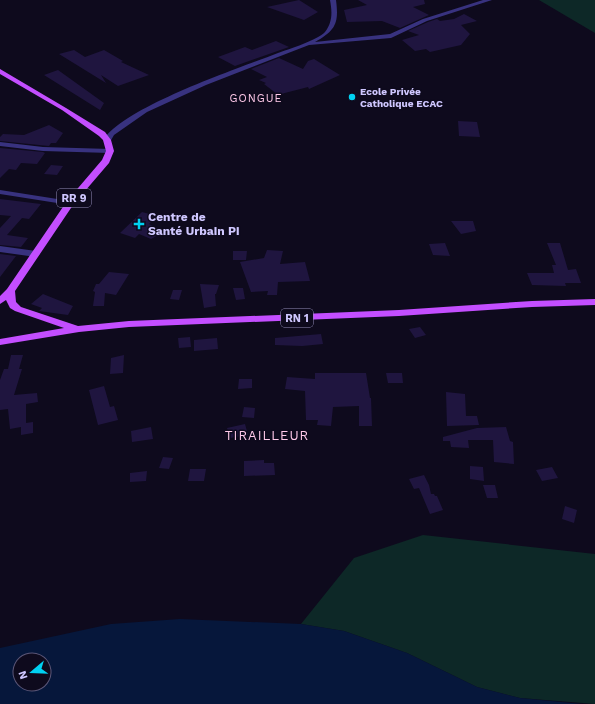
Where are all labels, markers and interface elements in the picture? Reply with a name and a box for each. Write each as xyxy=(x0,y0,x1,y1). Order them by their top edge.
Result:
place label: Ecole Privée Catholique ECAC xyxy=(360,86,443,109)
district label: GONGUE xyxy=(229,92,283,105)
marker: Ecole Privée Catholique ECAC xyxy=(347,92,357,102)
road number: RR 9 xyxy=(57,189,91,207)
place label: Centre de Santé Urbain Pi xyxy=(148,210,240,238)
marker: Centre de Santé Urbain Pi xyxy=(133,218,145,230)
road number: RN 1 xyxy=(281,309,313,327)
district label: TIRAILLEUR xyxy=(225,428,309,443)
north arrow xyxy=(12,652,52,692)
text: N xyxy=(16,669,30,681)

